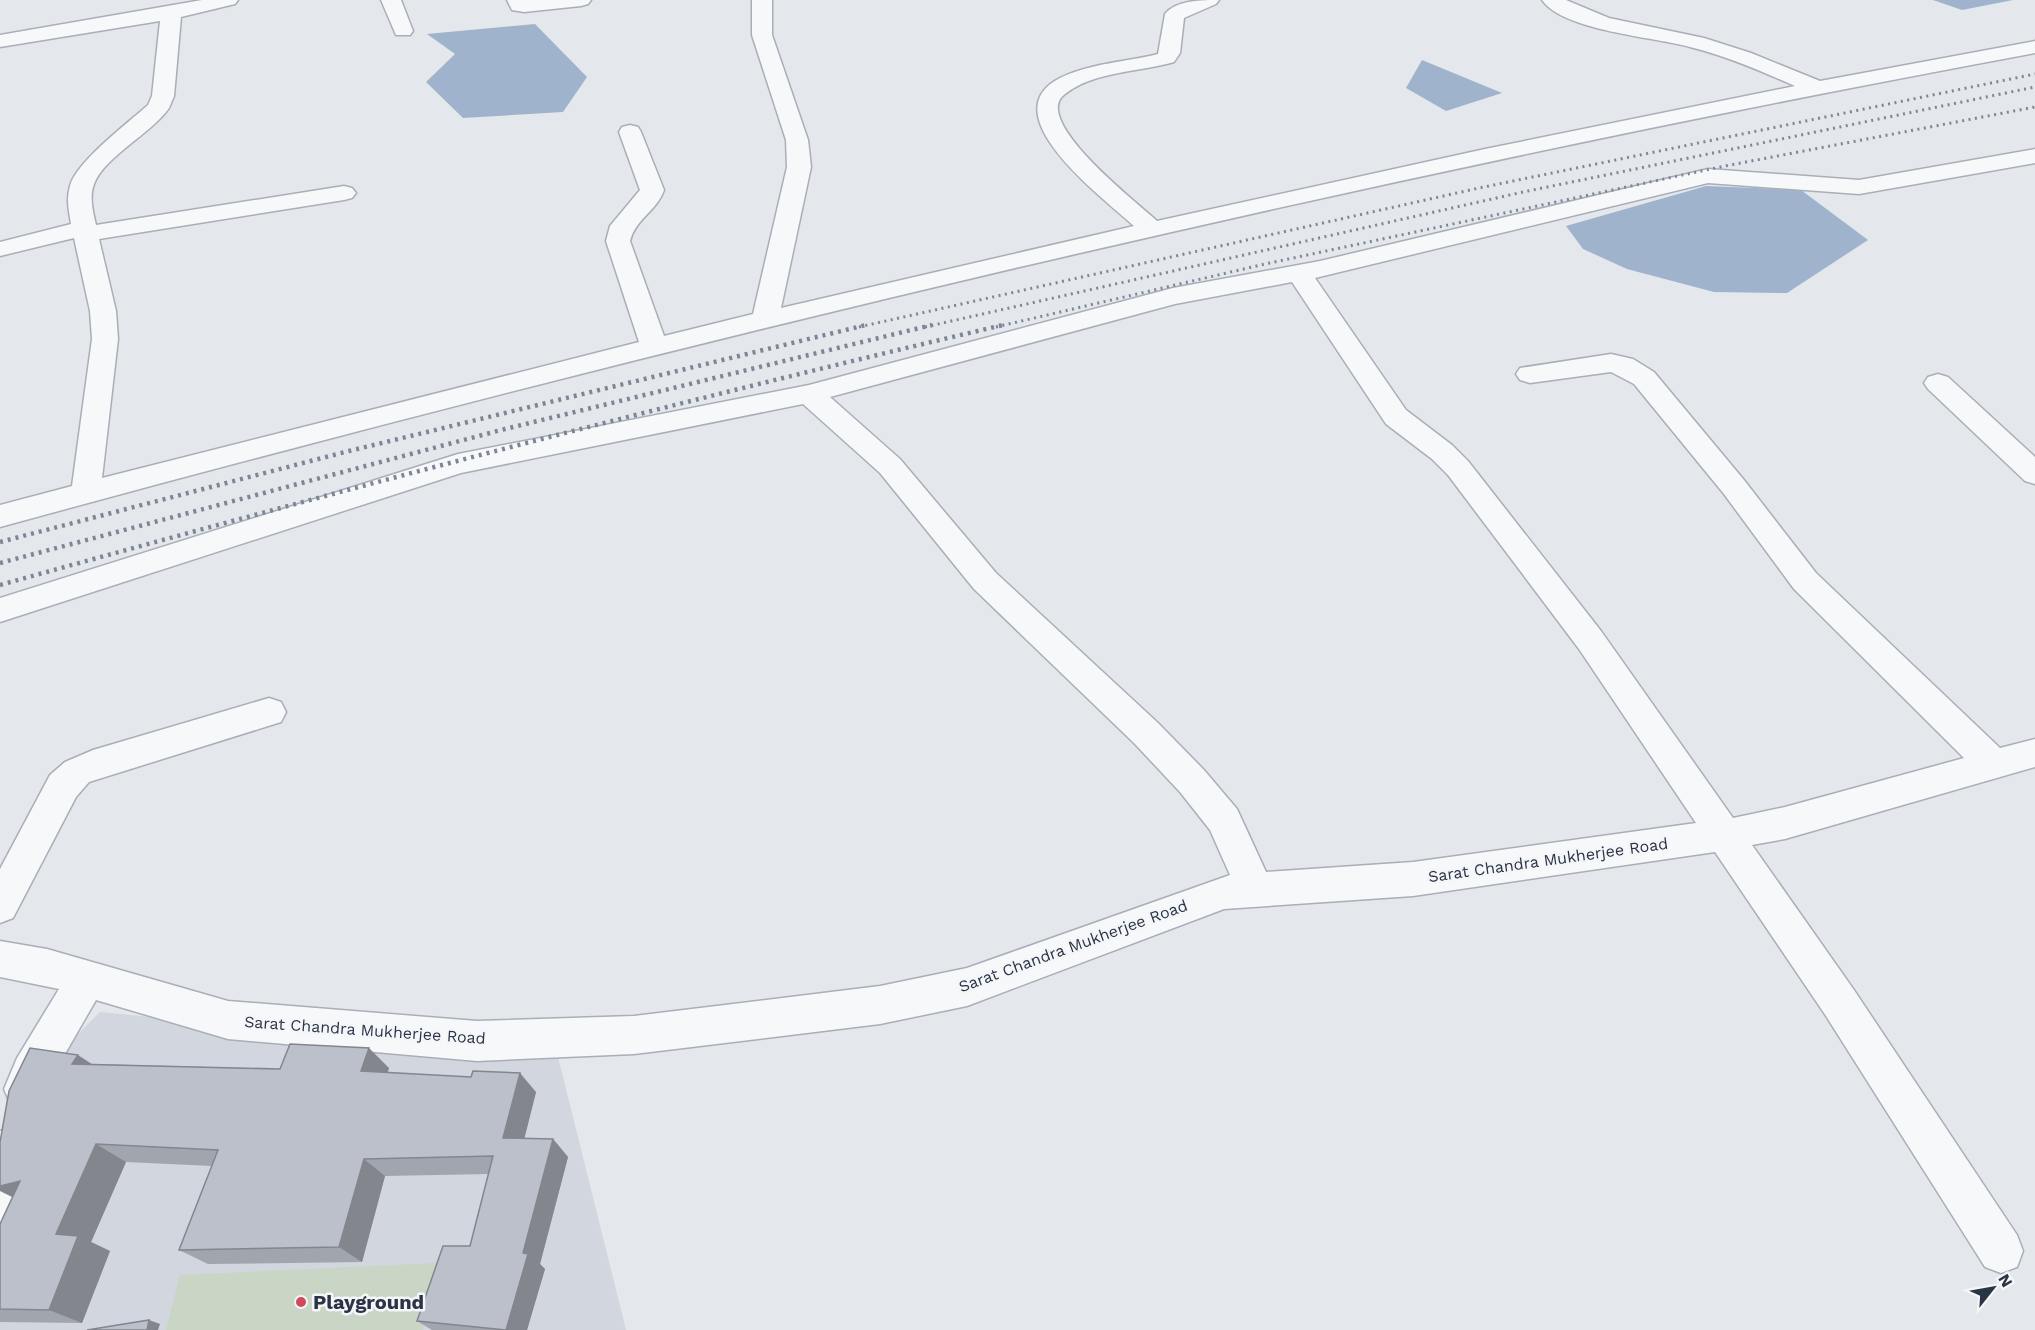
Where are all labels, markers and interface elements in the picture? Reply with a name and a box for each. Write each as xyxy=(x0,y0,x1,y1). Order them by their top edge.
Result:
street label: Sarat Chandra Mukherjee Road xyxy=(1427,834,1669,886)
street label: Sarat Chandra Mukherjee Road xyxy=(956,896,1190,996)
street label: Sarat Chandra Mukherjee Road xyxy=(244,1012,486,1048)
north arrow xyxy=(1963,1258,2023,1318)
text: N xyxy=(1994,1271,2017,1291)
place label: Playground xyxy=(313,1290,424,1314)
marker: Playground xyxy=(294,1295,308,1309)

